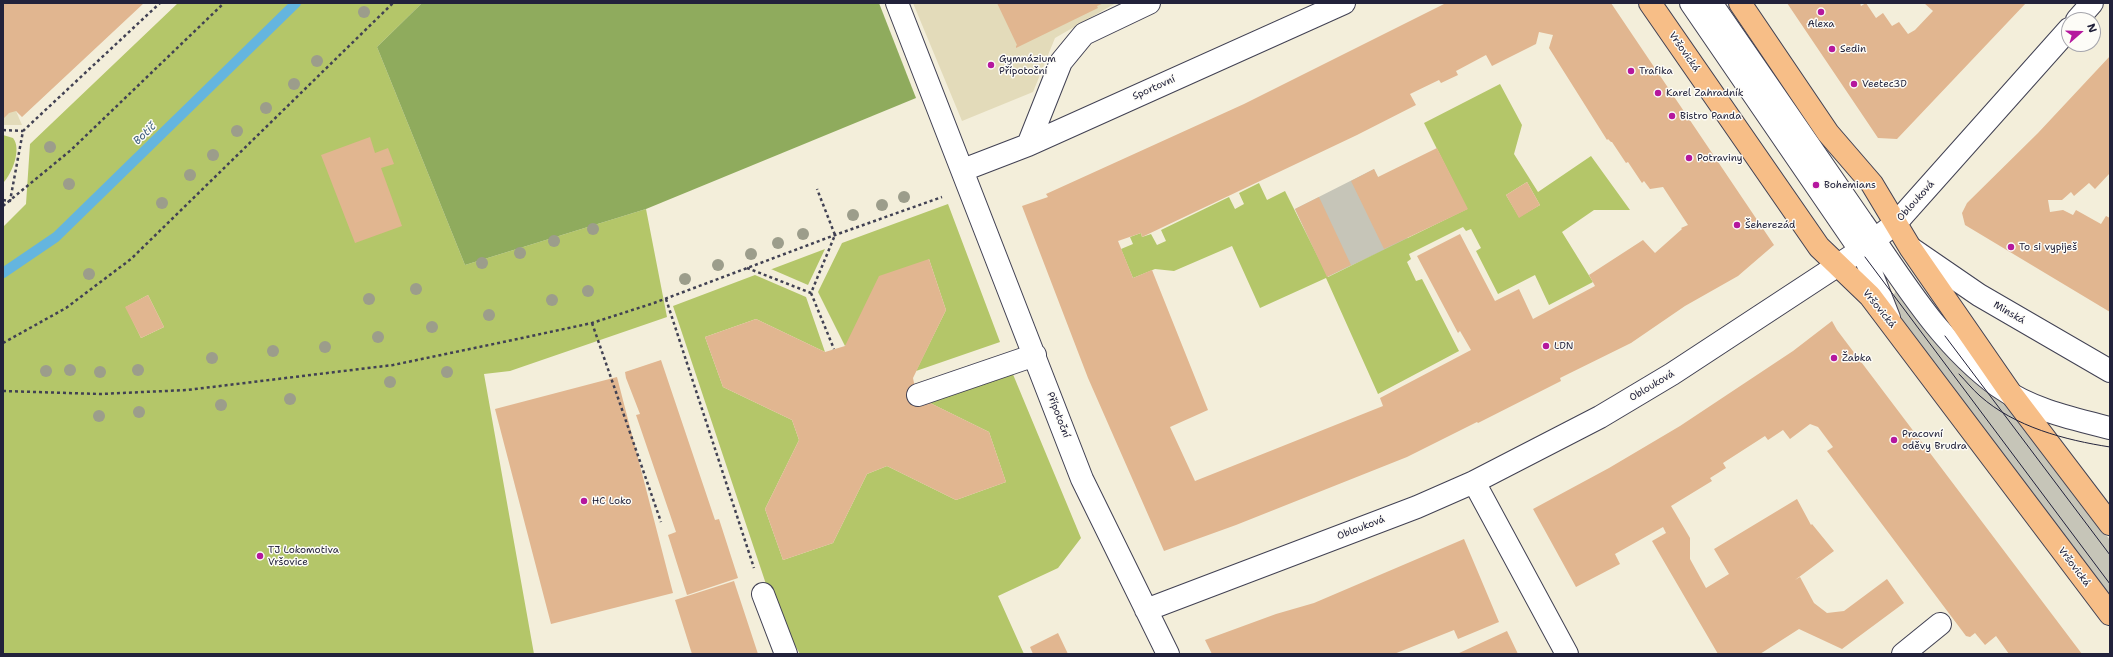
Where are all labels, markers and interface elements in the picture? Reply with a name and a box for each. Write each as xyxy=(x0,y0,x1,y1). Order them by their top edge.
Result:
marker: Alexa xyxy=(1816,7,1826,17)
north arrow xyxy=(2061,12,2101,52)
place label: Alexa xyxy=(1807,18,1835,30)
text: N xyxy=(2083,21,2100,35)
street label: Vršovická xyxy=(1666,30,1702,74)
place label: Sedin xyxy=(1840,43,1866,55)
marker: Sedin xyxy=(1827,44,1837,54)
place label: Gymnázium Přípotoční xyxy=(999,53,1056,76)
marker: Gymnázium Přípotoční xyxy=(986,60,996,70)
place label: Trafika xyxy=(1639,65,1673,77)
marker: Trafika xyxy=(1626,66,1636,76)
street label: Sportovní xyxy=(1131,73,1177,103)
place label: Veetec3D xyxy=(1862,78,1907,90)
marker: Veetec3D xyxy=(1849,79,1859,89)
place label: Karel Zahradník xyxy=(1666,87,1744,99)
marker: Karel Zahradník xyxy=(1653,88,1663,98)
place label: Bistro Panda xyxy=(1680,110,1741,122)
marker: Bistro Panda xyxy=(1667,111,1677,121)
water label: Botič xyxy=(131,120,159,148)
place label: Potraviny xyxy=(1697,152,1742,164)
marker: Potraviny xyxy=(1684,153,1694,163)
street label: Oblouková xyxy=(1895,178,1937,224)
place label: Bohemians xyxy=(1824,179,1876,191)
marker: Bohemians xyxy=(1811,180,1821,190)
place label: Šeherezád xyxy=(1745,219,1795,231)
marker: Šeherezád xyxy=(1732,220,1742,230)
place label: To si vypiješ xyxy=(2019,241,2077,253)
marker: To si vypiješ xyxy=(2006,242,2016,252)
street label: Vršovická xyxy=(1860,287,1898,331)
street label: Minská xyxy=(1991,299,2027,327)
place label: LDN xyxy=(1554,340,1573,352)
marker: LDN xyxy=(1541,341,1551,351)
place label: Žabka xyxy=(1842,352,1872,364)
marker: Žabka xyxy=(1829,353,1839,363)
street label: Oblouková xyxy=(1627,368,1677,404)
street label: Přípotoční xyxy=(1044,390,1072,440)
place label: Pracovní oděvy Brudra xyxy=(1902,428,1967,452)
marker: Pracovní oděvy Brudra xyxy=(1889,435,1899,445)
place label: HC Loko xyxy=(592,495,631,507)
marker: HC Loko xyxy=(579,496,589,506)
street label: Oblouková xyxy=(1335,513,1387,543)
place label: TJ Lokomotiva Vršovice xyxy=(268,544,339,568)
street label: Vršovická xyxy=(2055,545,2093,589)
marker: TJ Lokomotiva Vršovice xyxy=(255,551,265,561)

